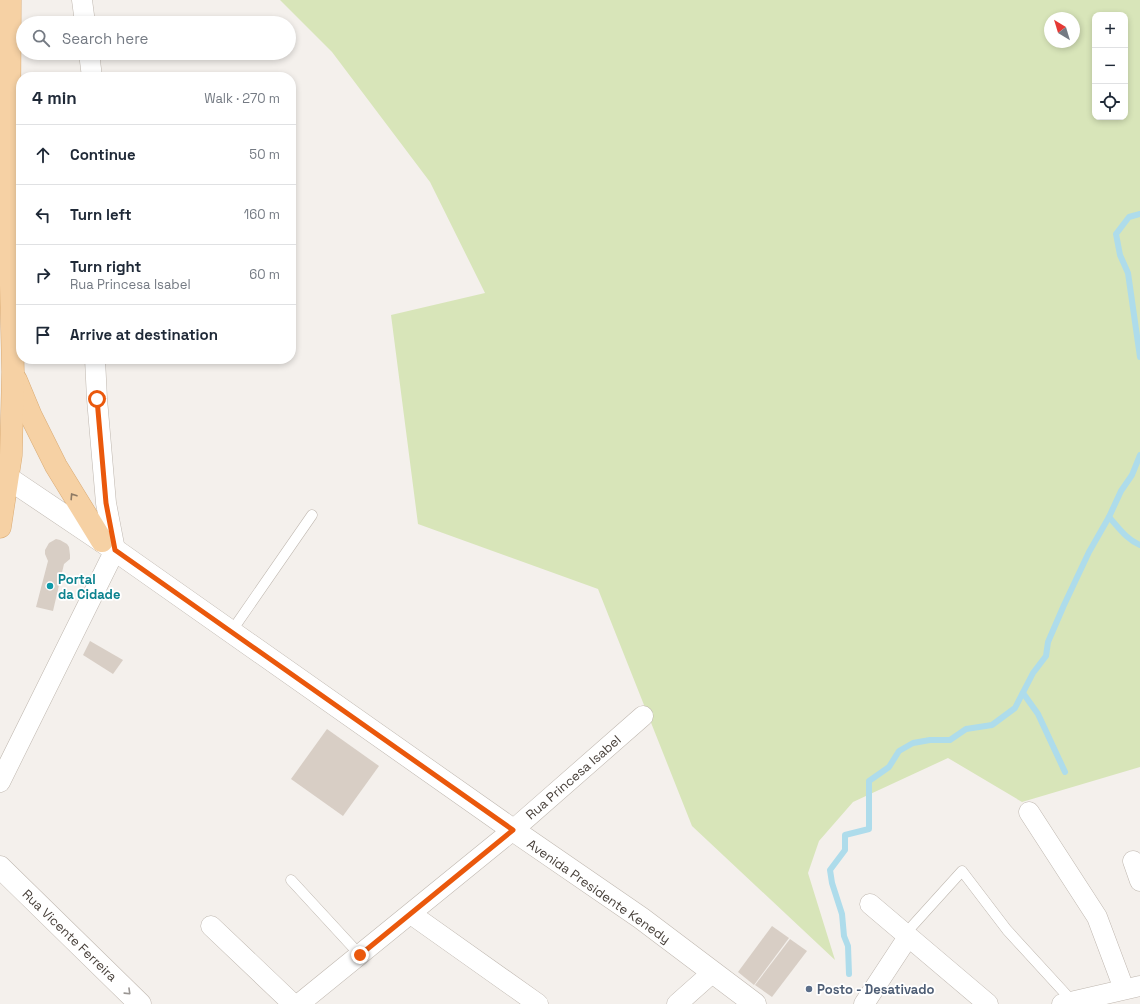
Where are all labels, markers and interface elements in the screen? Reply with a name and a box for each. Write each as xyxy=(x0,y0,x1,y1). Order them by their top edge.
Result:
north arrow xyxy=(1044,12,1080,48)
map controls xyxy=(1092,12,1128,120)
button: + xyxy=(1092,12,1128,48)
search box xyxy=(16,16,296,60)
icon: search xyxy=(30,27,52,49)
text: Search here xyxy=(62,29,148,48)
button: − xyxy=(1092,48,1128,84)
button: locate xyxy=(1092,84,1128,120)
text: 4 min xyxy=(32,87,77,109)
text: Walk · 270 m xyxy=(204,90,280,107)
icon: ahead xyxy=(32,144,54,166)
text: Continue xyxy=(70,145,136,164)
text: 50 m xyxy=(249,146,280,163)
icon: left xyxy=(32,204,54,226)
text: Turn left xyxy=(70,205,132,224)
text: 160 m xyxy=(244,206,280,223)
text: Turn right xyxy=(70,257,141,276)
icon: right xyxy=(32,264,54,286)
text: 60 m xyxy=(249,266,280,283)
text: Rua Princesa Isabel xyxy=(70,276,191,293)
icon: arrive xyxy=(32,324,54,346)
text: Arrive at destination xyxy=(70,325,218,344)
route start xyxy=(88,390,106,408)
one-way arrow xyxy=(70,493,78,500)
place label: Portal da Cidade xyxy=(58,571,120,603)
marker: Portal da Cidade xyxy=(45,581,55,591)
street label: Rua Princesa Isabel xyxy=(522,731,624,823)
street label: Avenida Presidente Kenedy xyxy=(524,835,674,947)
street label: Rua Vicente Ferreira xyxy=(19,886,121,985)
route end xyxy=(351,946,369,964)
place label: Posto - Desativado xyxy=(817,981,935,998)
marker: Posto - Desativado xyxy=(804,984,814,994)
one-way arrow xyxy=(123,987,131,995)

